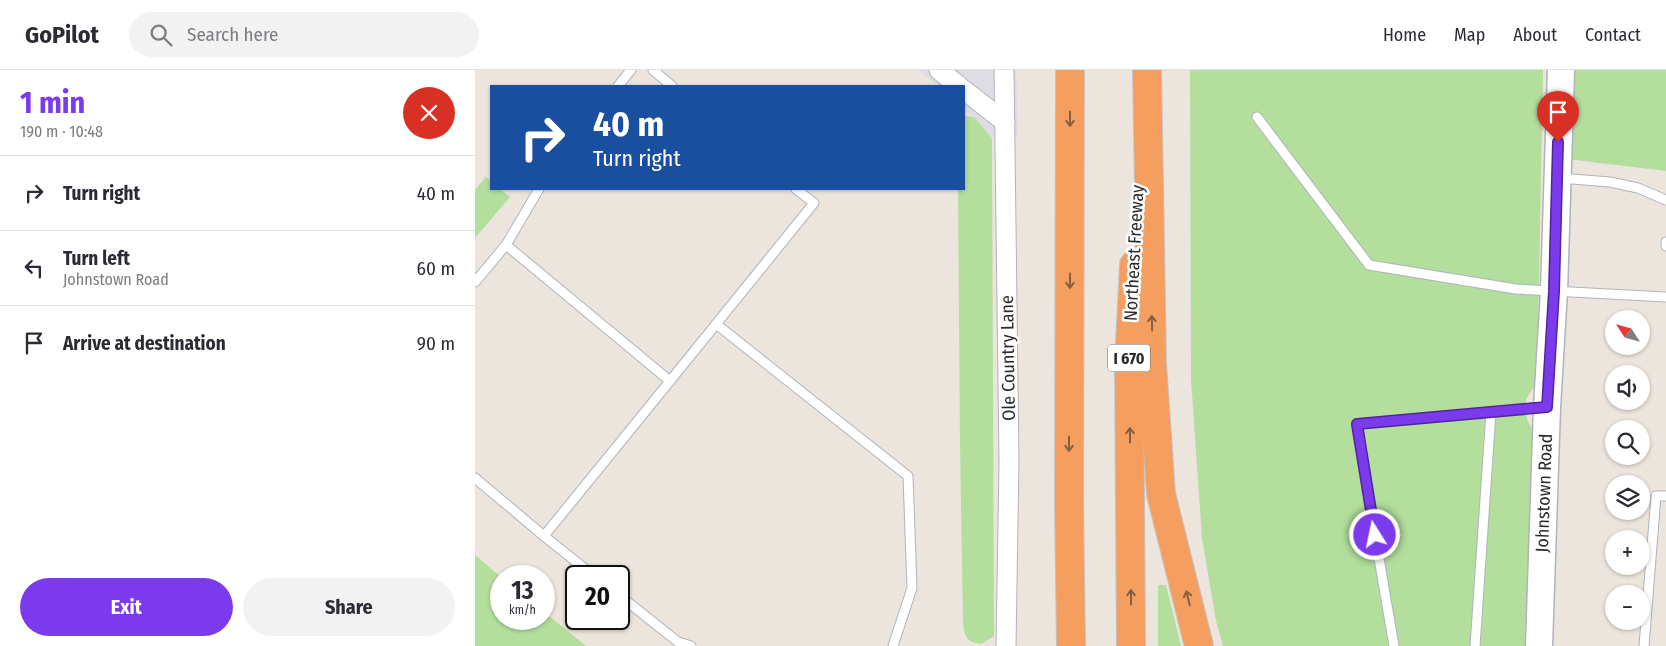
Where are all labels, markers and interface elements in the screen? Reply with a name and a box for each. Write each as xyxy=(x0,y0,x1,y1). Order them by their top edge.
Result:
search box xyxy=(129,12,479,57)
text: GoPilot xyxy=(25,21,99,49)
icon: search xyxy=(147,21,175,49)
text: Search here xyxy=(187,23,279,46)
text: Home xyxy=(1383,24,1426,46)
text: Map xyxy=(1454,24,1485,46)
text: About xyxy=(1513,24,1557,46)
text: Contact xyxy=(1585,24,1641,46)
text: 1 min xyxy=(20,85,85,121)
button: close xyxy=(403,87,455,139)
pin xyxy=(1537,91,1579,142)
icon: arrive xyxy=(1544,98,1572,126)
text: 40 m xyxy=(593,103,664,145)
icon: right xyxy=(510,105,575,170)
one-way arrow xyxy=(1065,110,1075,126)
text: 190 m · 10:48 xyxy=(20,122,103,141)
text: Turn right xyxy=(593,145,681,172)
icon: right xyxy=(20,179,48,207)
text: Turn right xyxy=(63,182,140,205)
text: 40 m xyxy=(417,182,455,205)
street label: Northeast Freeway xyxy=(1119,184,1149,322)
text: Turn left xyxy=(63,247,130,270)
icon: left xyxy=(20,254,48,282)
text: 60 m xyxy=(417,257,455,280)
text: Johnstown Road xyxy=(63,270,169,289)
one-way arrow xyxy=(1065,272,1075,289)
street label: Ole Country Lane xyxy=(996,295,1020,421)
north arrow xyxy=(1605,310,1650,355)
map controls xyxy=(1605,310,1650,630)
one-way arrow xyxy=(1147,315,1156,331)
icon: arrive xyxy=(20,329,48,357)
text: Arrive at destination xyxy=(63,332,226,355)
text: 90 m xyxy=(417,332,455,355)
road number: I 670 xyxy=(1108,344,1150,372)
button: sound xyxy=(1605,365,1650,410)
button: search xyxy=(1605,420,1650,465)
one-way arrow xyxy=(1125,427,1135,444)
street label: Johnstown Road xyxy=(1531,433,1557,553)
one-way arrow xyxy=(1064,435,1074,451)
button: layers xyxy=(1605,475,1650,520)
position arrow xyxy=(1348,508,1400,560)
button: + xyxy=(1605,530,1650,575)
speed limit sign: 20 xyxy=(565,565,630,630)
text: 13 xyxy=(511,576,534,606)
button: Exit xyxy=(20,578,233,636)
button: Share xyxy=(243,578,455,636)
button: − xyxy=(1605,585,1650,630)
one-way arrow xyxy=(1126,590,1136,606)
one-way arrow xyxy=(1183,591,1192,607)
text: km/h xyxy=(509,603,536,617)

